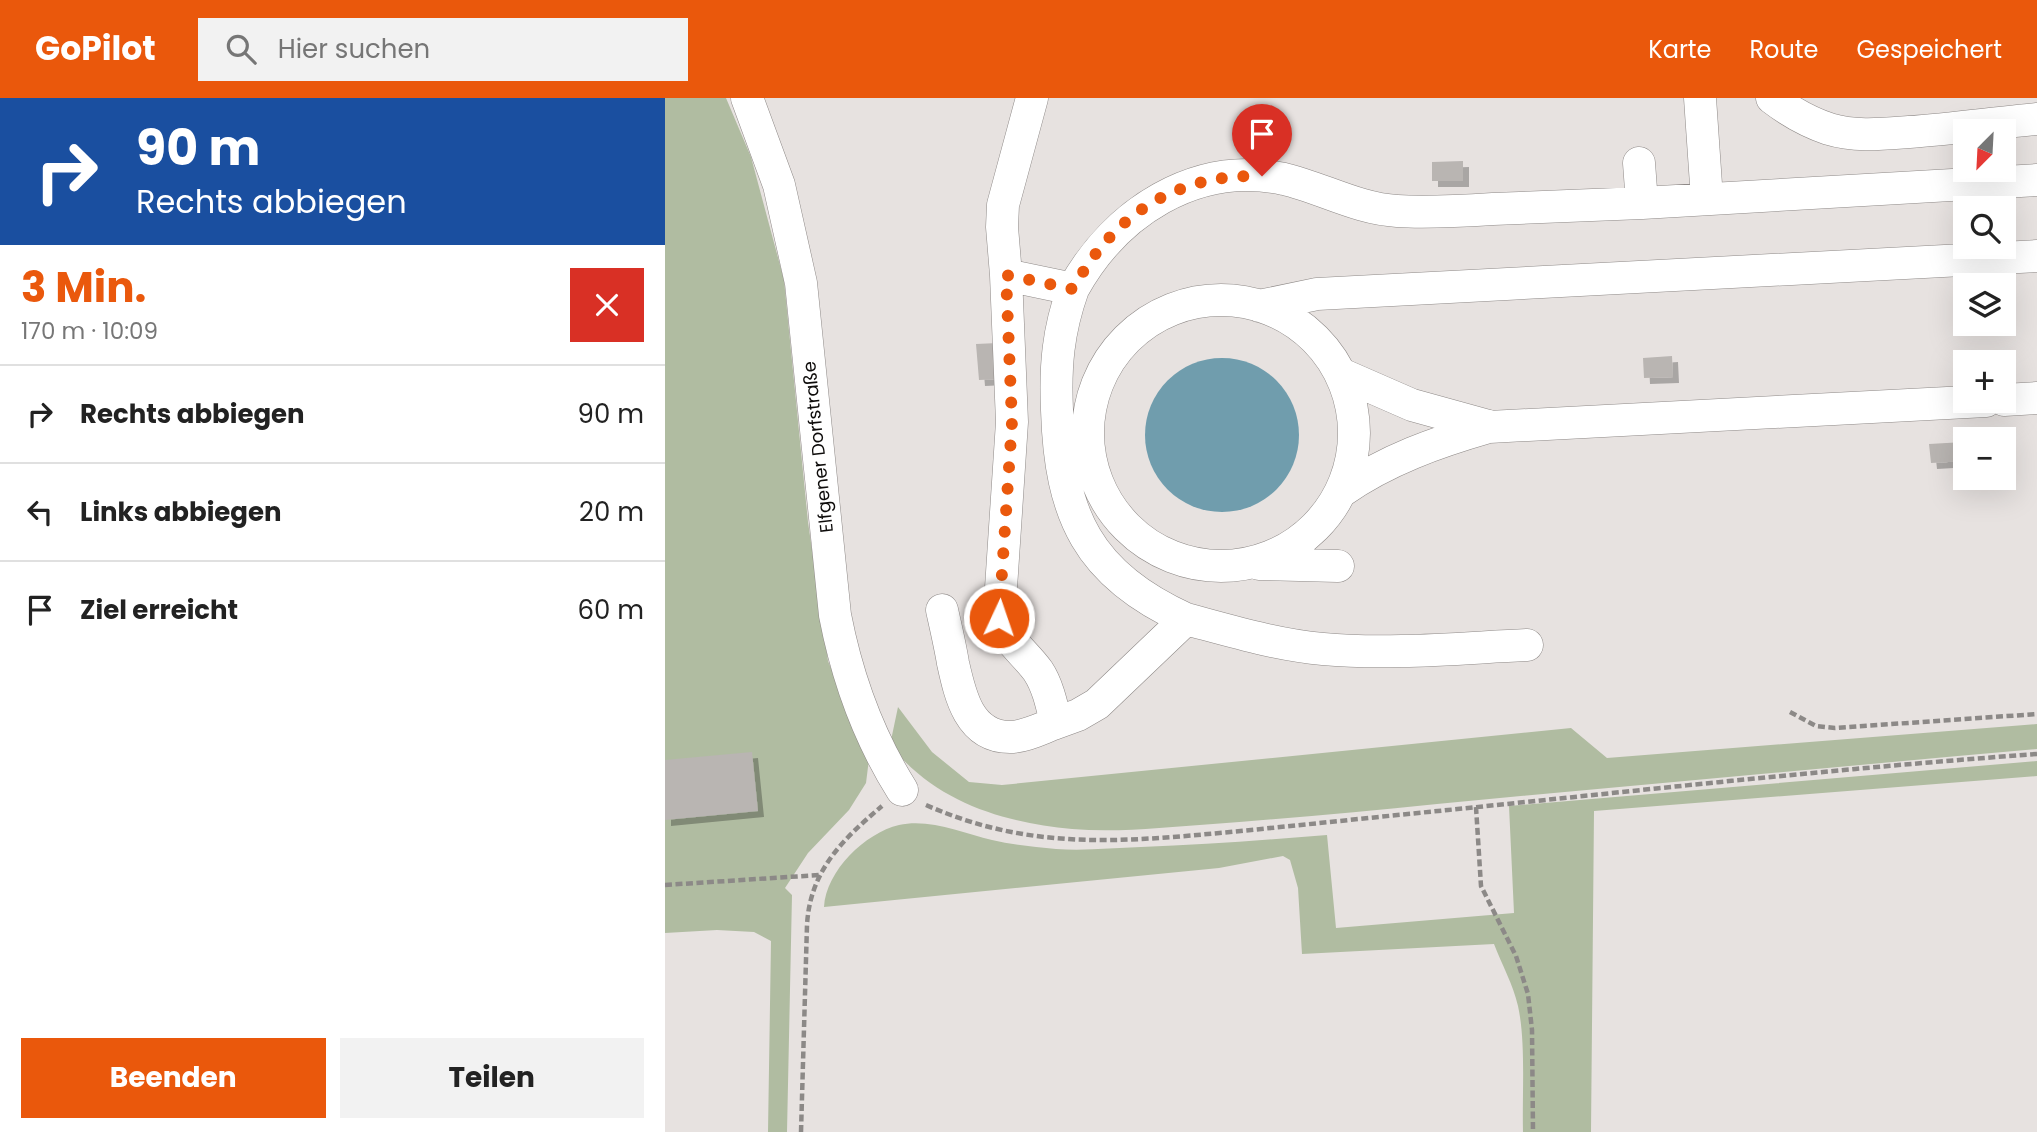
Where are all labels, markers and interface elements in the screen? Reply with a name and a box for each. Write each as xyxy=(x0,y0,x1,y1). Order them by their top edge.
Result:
search box xyxy=(198,18,688,81)
text: GoPilot xyxy=(35,25,156,72)
icon: search xyxy=(222,30,260,68)
text: Hier suchen xyxy=(278,31,430,67)
text: Karte xyxy=(1648,33,1711,66)
text: Route xyxy=(1749,33,1818,66)
text: Gespeichert xyxy=(1856,33,2002,66)
pin xyxy=(1232,104,1292,176)
text: 90 m xyxy=(136,114,260,182)
icon: arrive xyxy=(1243,115,1281,153)
north arrow xyxy=(1953,119,2016,182)
map controls xyxy=(1953,119,2016,490)
icon: right xyxy=(21,126,112,217)
text: Rechts abbiegen xyxy=(136,179,407,224)
button: search xyxy=(1953,196,2016,259)
text: 3 Min. xyxy=(21,258,146,317)
button: close xyxy=(570,268,644,342)
button: layers xyxy=(1953,273,2016,336)
text: 170 m · 10:09 xyxy=(21,315,158,347)
button: + xyxy=(1953,350,2016,413)
street label: Elfgener Dorfstraße xyxy=(796,360,839,534)
icon: right xyxy=(21,395,59,433)
text: Rechts abbiegen xyxy=(80,396,305,432)
text: 90 m xyxy=(578,396,644,432)
button: − xyxy=(1953,427,2016,490)
icon: left xyxy=(21,493,59,531)
text: Links abbiegen xyxy=(80,494,282,530)
text: 20 m xyxy=(579,494,644,530)
position arrow xyxy=(962,581,1036,655)
icon: arrive xyxy=(21,591,59,629)
text: Ziel erreicht xyxy=(80,592,238,628)
text: 60 m xyxy=(577,592,644,628)
button: Beenden xyxy=(21,1038,326,1118)
button: Teilen xyxy=(340,1038,644,1118)

